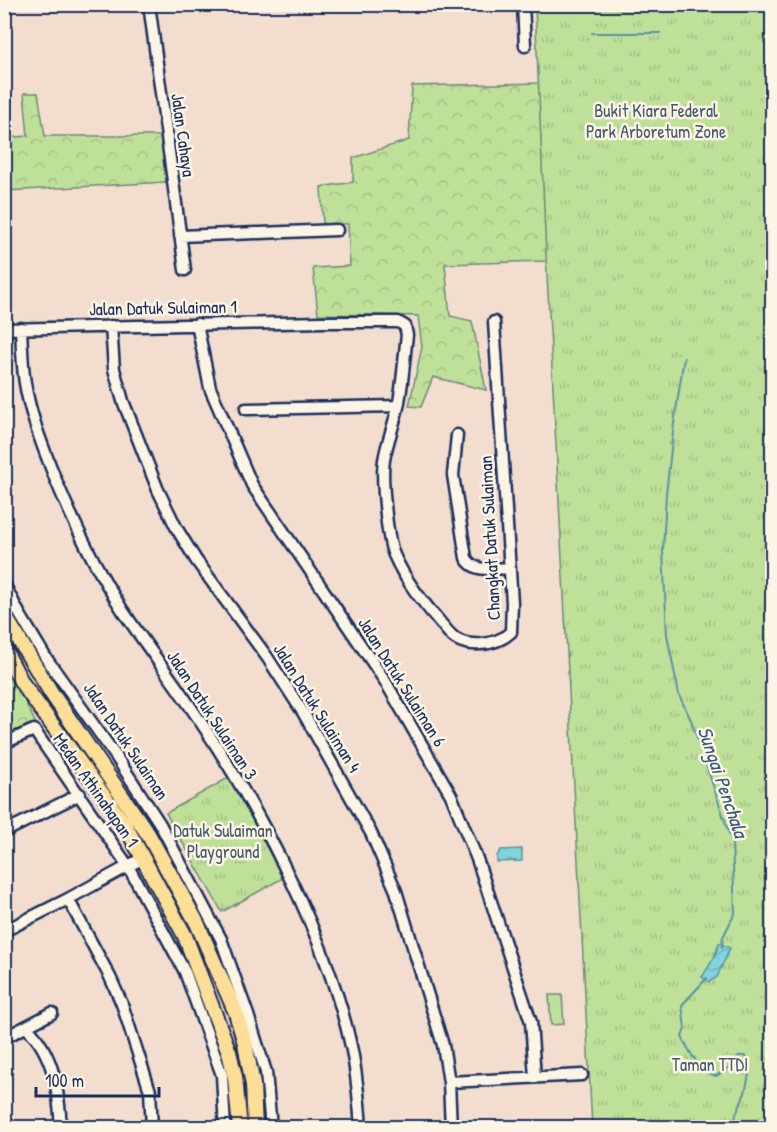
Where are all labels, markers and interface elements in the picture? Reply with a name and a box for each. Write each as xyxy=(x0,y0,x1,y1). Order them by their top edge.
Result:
street label: Jalan Cahaya xyxy=(165,92,202,178)
park label: Bukit Kiara Federal Park Arboretum Zone xyxy=(586,98,726,144)
street label: Jalan Datuk Sulaiman 1 xyxy=(89,294,237,321)
street label: Changkat Datuk Sulaiman xyxy=(473,455,506,621)
street label: Jalan Datuk Sulaiman 6 xyxy=(352,612,452,751)
street label: Jalan Datuk Sulaiman 4 xyxy=(268,638,367,777)
street label: Jalan Datuk Sulaiman 3 xyxy=(161,645,264,784)
street label: Jalan Datuk Sulaiman xyxy=(78,677,175,805)
water label: Sungai Penchala xyxy=(691,723,756,843)
street label: Medan Athinahapan 1 xyxy=(48,728,145,852)
park label: Datuk Sulaiman Playground xyxy=(173,818,273,864)
park label: Taman TTDI xyxy=(672,1052,748,1077)
scale bar xyxy=(36,1060,159,1098)
text: 100 m xyxy=(45,1068,84,1093)

